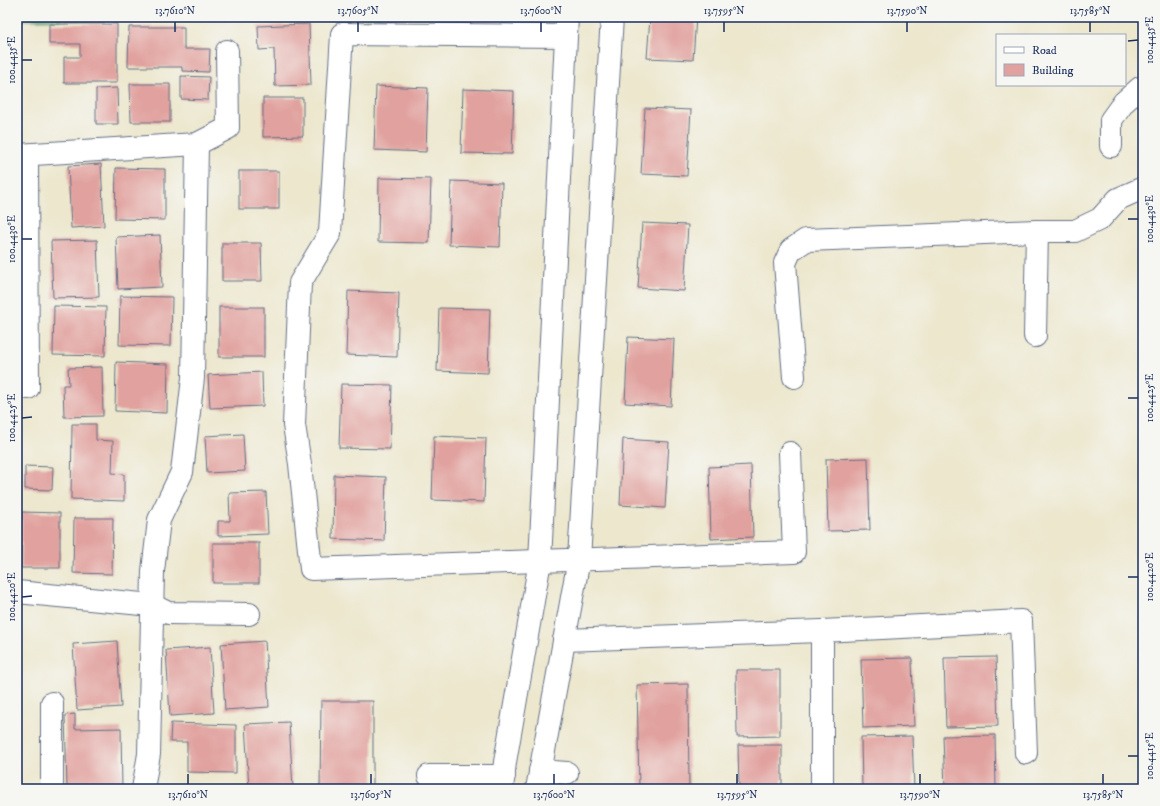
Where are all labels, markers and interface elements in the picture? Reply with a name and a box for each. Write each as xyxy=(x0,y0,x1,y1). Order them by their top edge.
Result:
text: 13.7610°N xyxy=(155,5,195,17)
text: 13.7605°N xyxy=(337,5,379,17)
text: 13.7600°N xyxy=(520,5,562,17)
text: 13.7595°N xyxy=(704,5,744,17)
text: 13.7590°N xyxy=(886,5,928,17)
text: 13.7585°N xyxy=(1070,5,1110,17)
text: 100.4435°E xyxy=(1144,16,1156,64)
legend xyxy=(996,34,1126,86)
text: 100.4435°E xyxy=(6,36,18,84)
text: Road xyxy=(1032,43,1057,58)
text: Building xyxy=(1032,63,1073,78)
text: 100.4430°E xyxy=(1144,195,1156,243)
text: 100.4430°E xyxy=(6,215,18,263)
text: 100.4425°E xyxy=(1144,374,1156,422)
text: 100.4425°E xyxy=(6,394,18,442)
text: 100.4420°E xyxy=(1144,553,1156,601)
text: 100.4420°E xyxy=(6,573,18,621)
text: 100.4415°E xyxy=(1144,732,1156,780)
text: 13.7610°N xyxy=(168,789,208,801)
text: 13.7605°N xyxy=(350,789,392,801)
text: 13.7600°N xyxy=(533,789,575,801)
text: 13.7595°N xyxy=(717,789,757,801)
text: 13.7590°N xyxy=(899,789,941,801)
text: 13.7585°N xyxy=(1083,789,1123,801)

